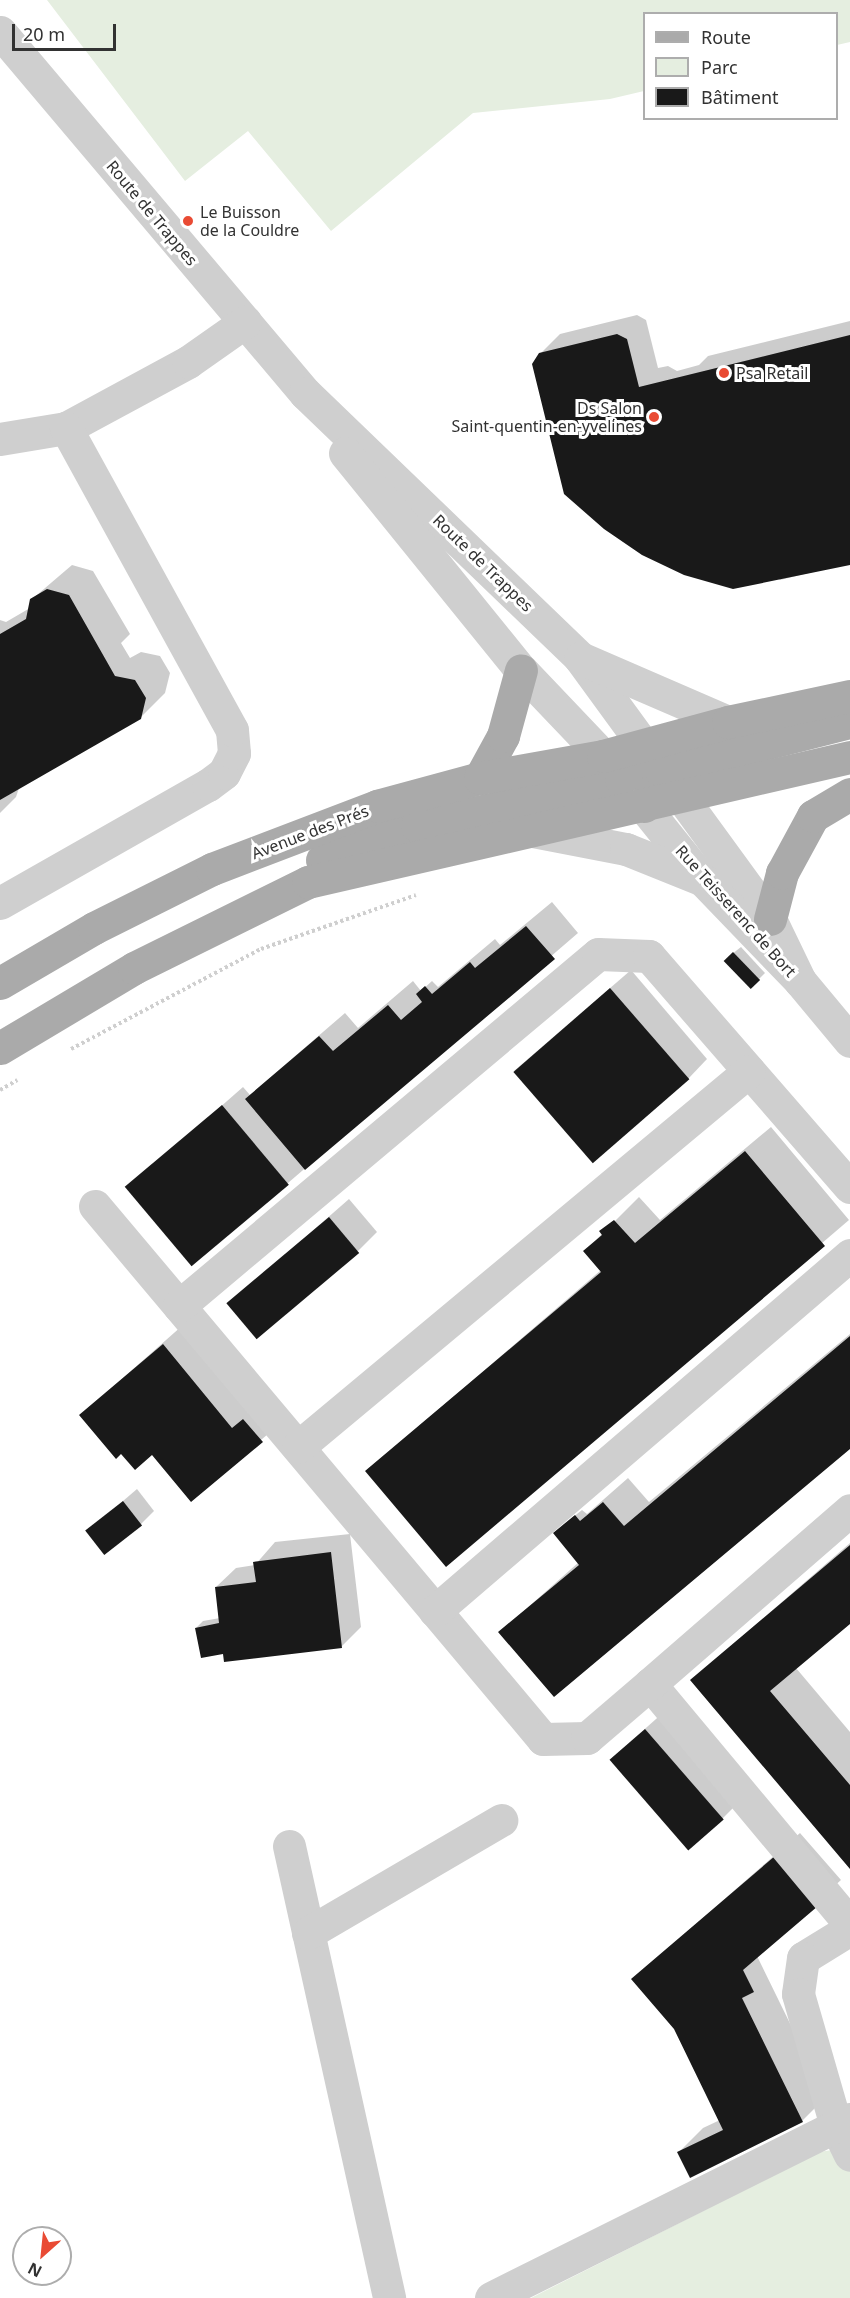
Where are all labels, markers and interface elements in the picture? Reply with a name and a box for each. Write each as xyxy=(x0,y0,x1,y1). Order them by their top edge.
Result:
scale bar xyxy=(15,12,118,50)
legend xyxy=(643,12,838,120)
text: 20 m xyxy=(23,22,65,46)
text: Route xyxy=(701,25,751,49)
text: Parc xyxy=(701,55,738,79)
text: Bâtiment xyxy=(701,85,779,109)
street label: Route de Trappes xyxy=(102,157,202,269)
place label: Le Buisson de la Couldre xyxy=(200,202,299,240)
marker: Le Buisson de la Couldre xyxy=(181,214,195,228)
place label: Psa Retail xyxy=(736,363,808,383)
marker: Psa Retail xyxy=(717,366,731,380)
place label: Ds Salon Saint-quentin-en-yvelines xyxy=(452,398,642,436)
marker: Ds Salon Saint-quentin-en-yvelines xyxy=(647,410,661,424)
street label: Route de Trappes xyxy=(429,511,537,615)
street label: Avenue des Prés xyxy=(249,801,371,863)
street label: Rue Teisserenc de Bort xyxy=(672,841,800,981)
north arrow xyxy=(12,2226,72,2286)
text: N xyxy=(24,2258,46,2283)

